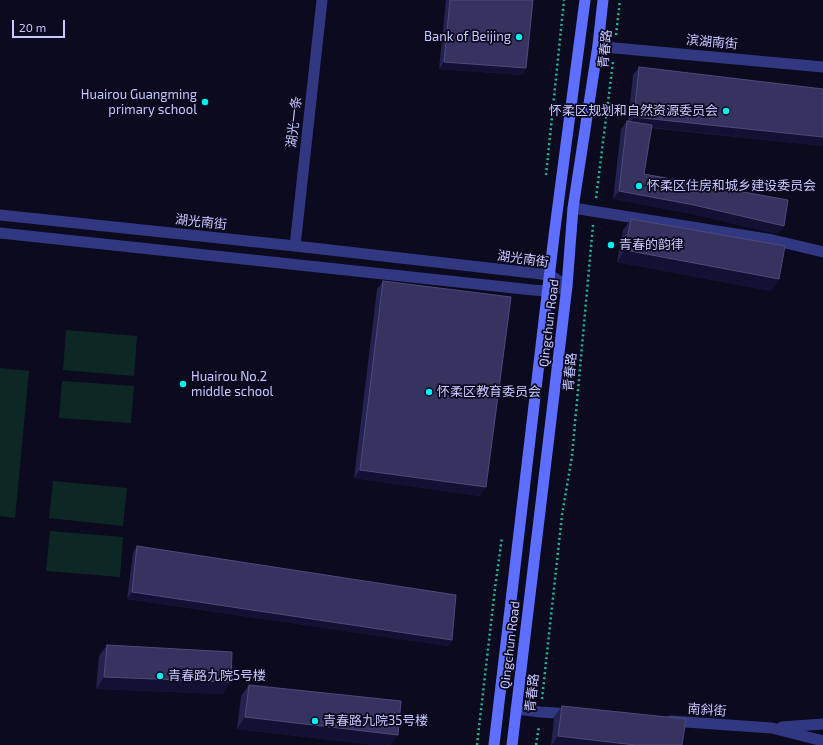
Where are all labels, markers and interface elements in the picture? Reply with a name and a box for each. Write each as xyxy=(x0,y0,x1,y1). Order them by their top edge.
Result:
scale bar xyxy=(14,12,67,38)
text: 20 m xyxy=(19,20,46,34)
place label: Bank of Beijing xyxy=(424,29,511,45)
street label: 青春路 xyxy=(595,29,615,69)
marker: Bank of Beijing xyxy=(514,32,524,42)
street label: 滨湖南街 xyxy=(685,32,739,52)
place label: Huairou Guangming primary school xyxy=(81,87,197,118)
street label: 湖光一条 xyxy=(284,95,304,149)
marker: Huairou Guangming primary school xyxy=(200,97,210,107)
place label: 怀柔区规划和自然资源委员会 xyxy=(549,103,718,119)
marker: 怀柔区规划和自然资源委员会 xyxy=(721,106,731,116)
place label: 怀柔区住房和城乡建设委员会 xyxy=(647,178,816,194)
marker: 怀柔区住房和城乡建设委员会 xyxy=(634,181,644,191)
street label: 湖光南街 xyxy=(174,212,228,232)
place label: 青春的韵律 xyxy=(619,237,684,253)
marker: 青春的韵律 xyxy=(606,240,616,250)
street label: 湖光南街 xyxy=(496,248,550,270)
street label: Qingchun Road xyxy=(536,278,562,368)
street label: 青春路 xyxy=(561,352,579,392)
place label: Huairou No.2 middle school xyxy=(191,369,273,400)
marker: Huairou No.2 middle school xyxy=(178,379,188,389)
place label: 怀柔区教育委员会 xyxy=(437,384,541,400)
marker: 怀柔区教育委员会 xyxy=(424,387,434,397)
street label: Qingchun Road xyxy=(497,600,523,690)
place label: 青春路九院5号楼 xyxy=(168,668,266,684)
marker: 青春路九院5号楼 xyxy=(155,671,165,681)
street label: 青春路 xyxy=(522,673,542,713)
street label: 南斜街 xyxy=(687,701,727,719)
place label: 青春路九院35号楼 xyxy=(323,713,428,729)
marker: 青春路九院35号楼 xyxy=(310,716,320,726)

